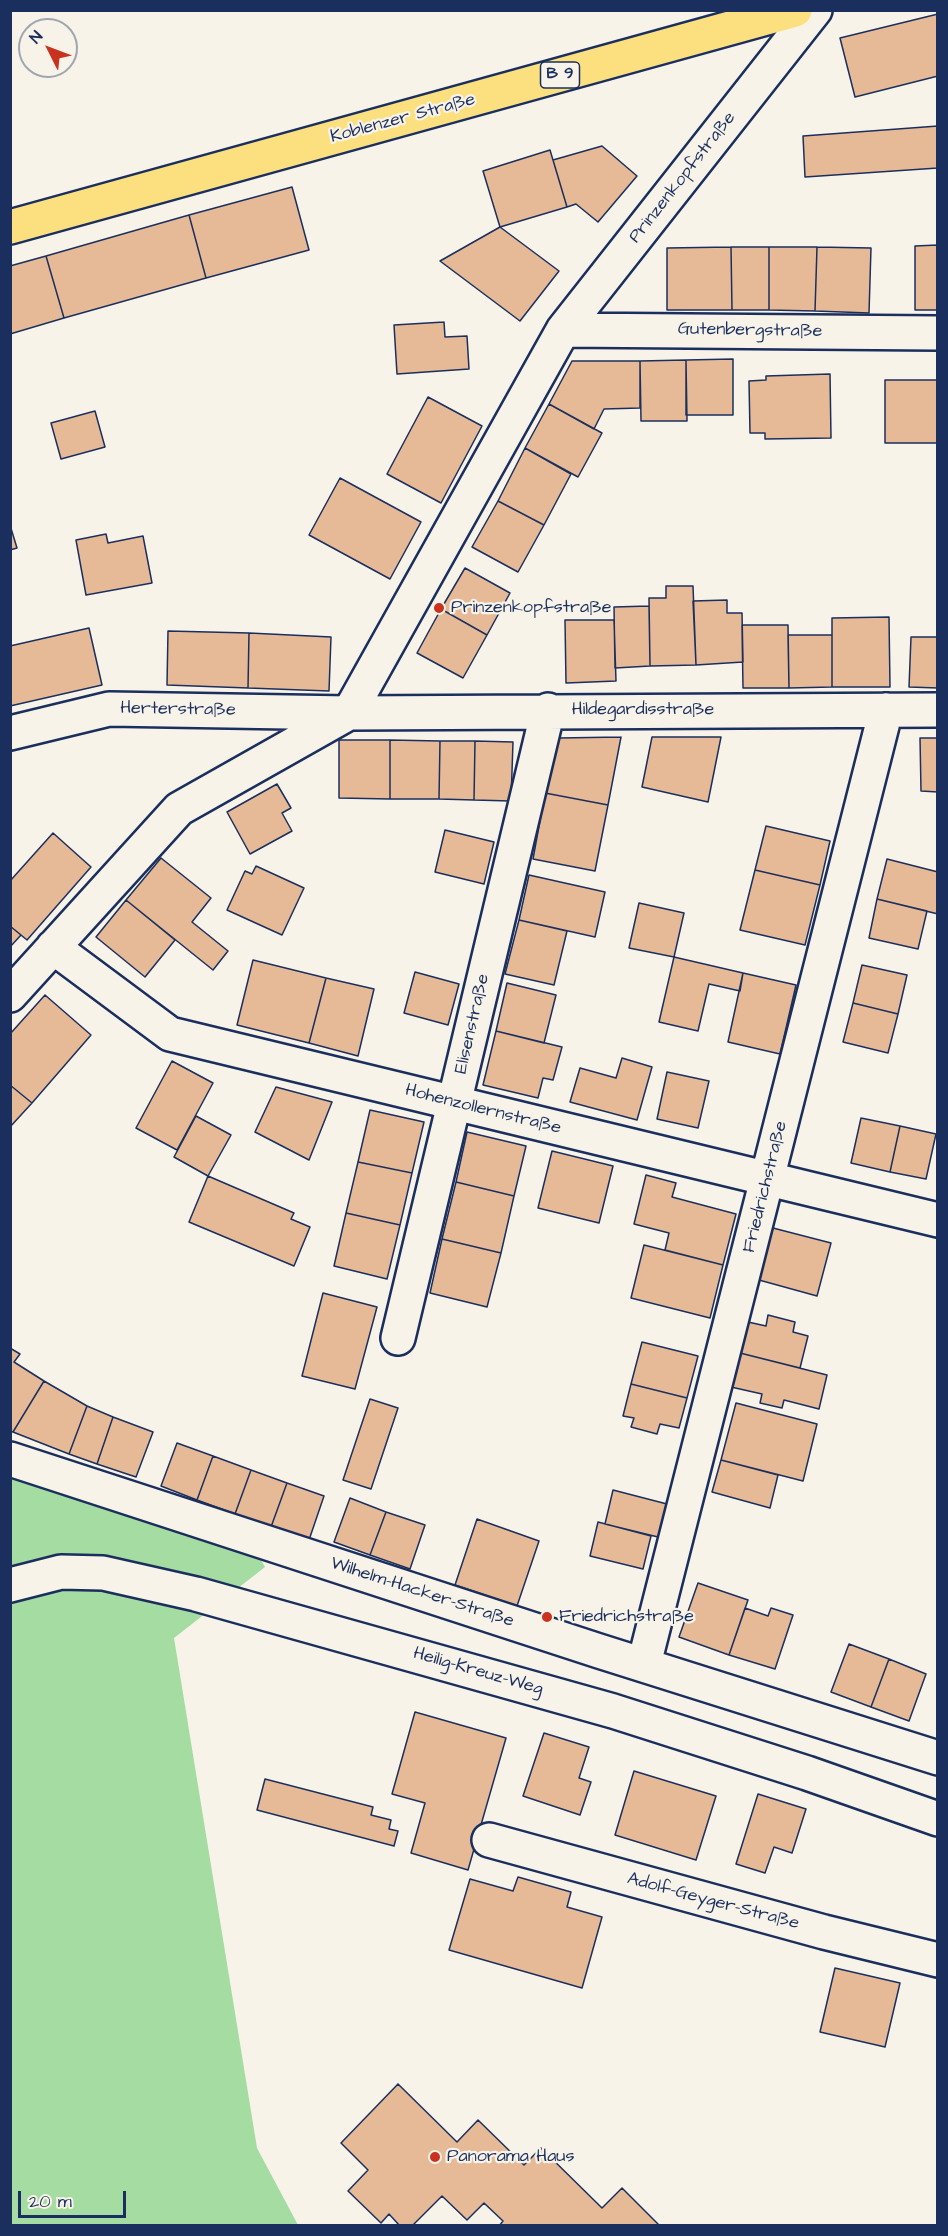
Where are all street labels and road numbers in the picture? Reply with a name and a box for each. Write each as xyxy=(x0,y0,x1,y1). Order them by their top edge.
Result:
road number: B 9 xyxy=(540,62,580,88)
street label: Koblenzer Straße xyxy=(328,89,478,149)
street label: Prinzenkopfstraße xyxy=(625,108,741,248)
street label: Gutenbergstraße xyxy=(678,319,822,343)
street label: Herterstraße xyxy=(120,698,236,722)
street label: Hildegardisstraße xyxy=(572,699,714,721)
street label: Elisenstraße xyxy=(451,972,495,1076)
street label: Hohenzollernstraße xyxy=(403,1080,563,1140)
street label: Friedrichstraße xyxy=(739,1119,793,1255)
street label: Wilhelm-Hacker-Straße xyxy=(327,1553,517,1633)
street label: Heilig-Kreuz-Weg xyxy=(411,1643,545,1701)
street label: Adolf-Geyger-Straße xyxy=(625,1869,801,1935)

